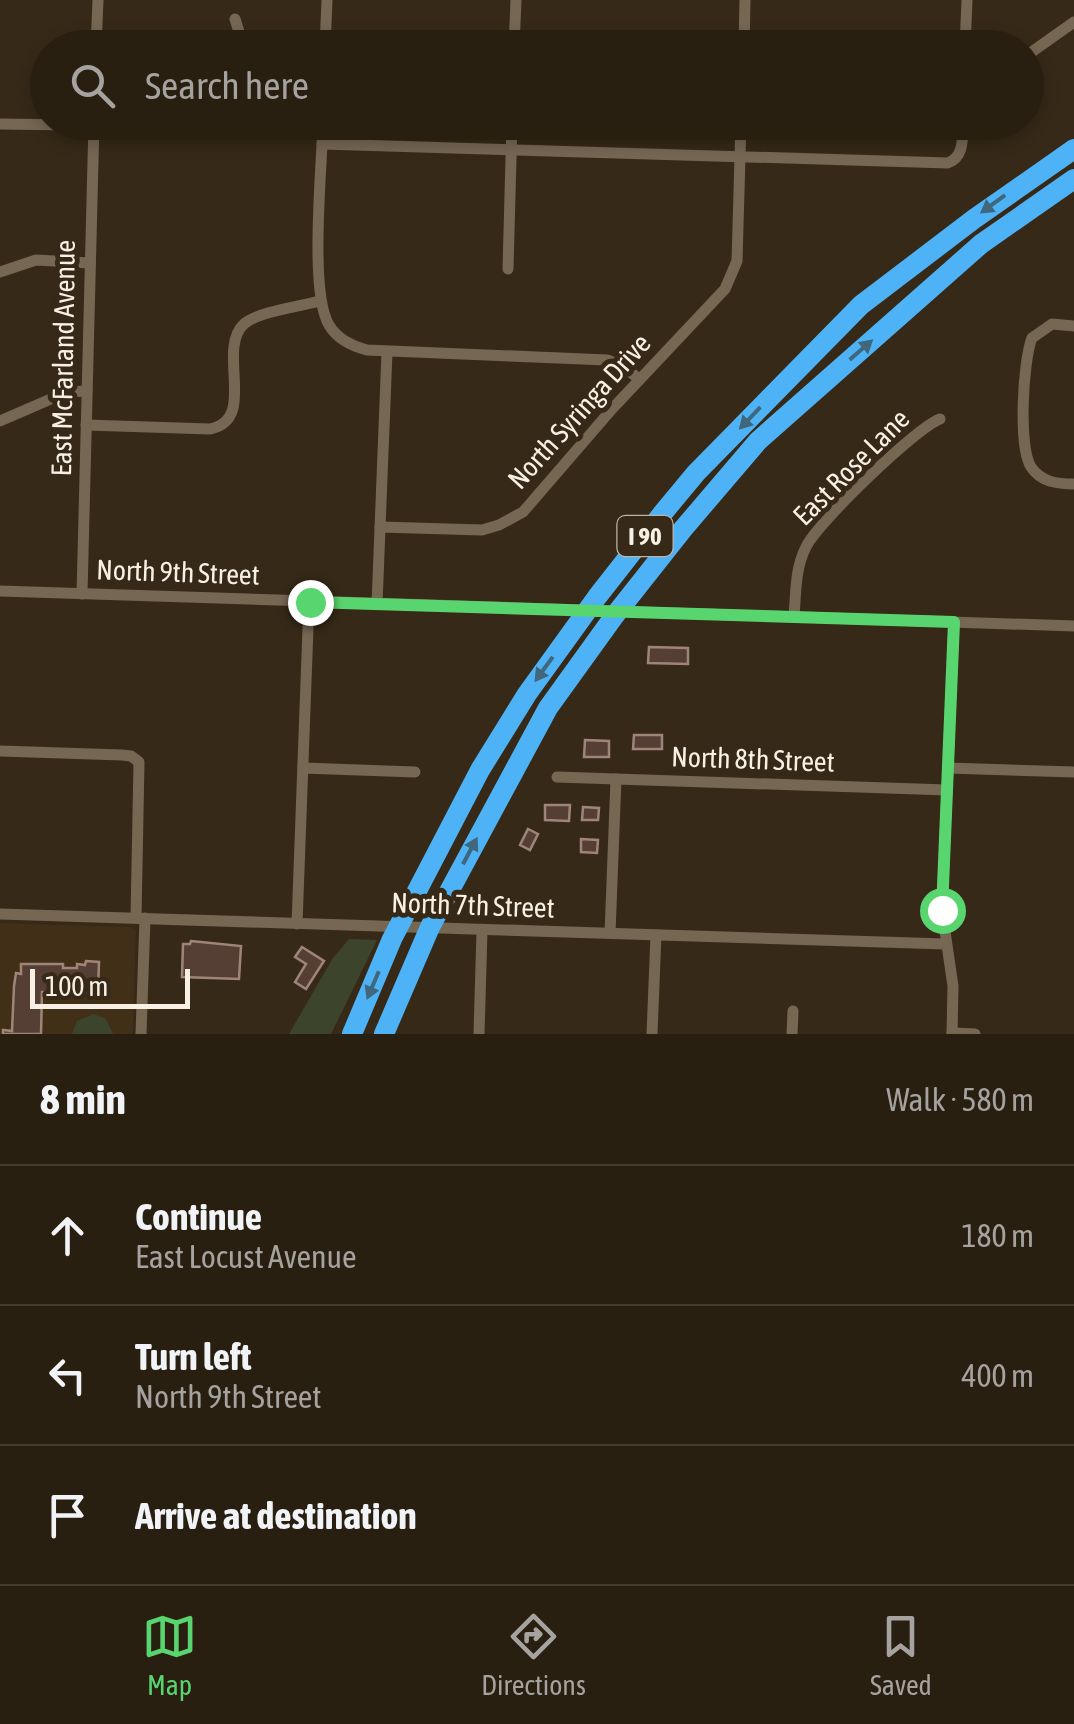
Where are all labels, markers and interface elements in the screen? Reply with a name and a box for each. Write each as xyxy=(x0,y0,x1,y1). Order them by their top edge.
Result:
search box xyxy=(30,30,1044,140)
icon: search xyxy=(65,58,120,113)
text: Search here xyxy=(145,64,309,107)
one-way arrow xyxy=(980,194,1007,214)
street label: East McFarland Avenue xyxy=(45,239,81,477)
street label: North Syringa Drive xyxy=(501,327,657,495)
one-way arrow xyxy=(848,340,873,362)
street label: East Rose Lane xyxy=(786,402,916,532)
one-way arrow xyxy=(739,406,762,430)
road number: I 90 xyxy=(618,516,672,556)
street label: North 9th Street xyxy=(96,553,260,591)
route end xyxy=(288,580,334,626)
one-way arrow xyxy=(535,656,555,683)
street label: North 8th Street xyxy=(671,740,835,778)
one-way arrow xyxy=(461,836,478,865)
street label: North 7th Street xyxy=(391,886,555,924)
route start xyxy=(920,888,966,934)
scale bar xyxy=(30,964,190,1008)
text: 100 m xyxy=(45,970,108,1002)
one-way arrow xyxy=(364,970,380,1000)
text: 8 min xyxy=(40,1075,126,1123)
text: Walk · 580 m xyxy=(886,1081,1034,1118)
text: Continue xyxy=(135,1195,262,1238)
icon: ahead xyxy=(40,1208,95,1263)
text: 180 m xyxy=(961,1217,1034,1254)
text: East Locust Avenue xyxy=(135,1238,357,1275)
text: Turn left xyxy=(135,1335,251,1378)
icon: left xyxy=(40,1348,95,1403)
text: 400 m xyxy=(961,1357,1034,1394)
text: North 9th Street xyxy=(135,1378,322,1415)
icon: arrive xyxy=(40,1488,95,1543)
text: Arrive at destination xyxy=(135,1494,417,1537)
tab: Map xyxy=(142,1609,197,1701)
tab: Directions xyxy=(481,1609,586,1701)
tab: Saved xyxy=(870,1609,932,1701)

